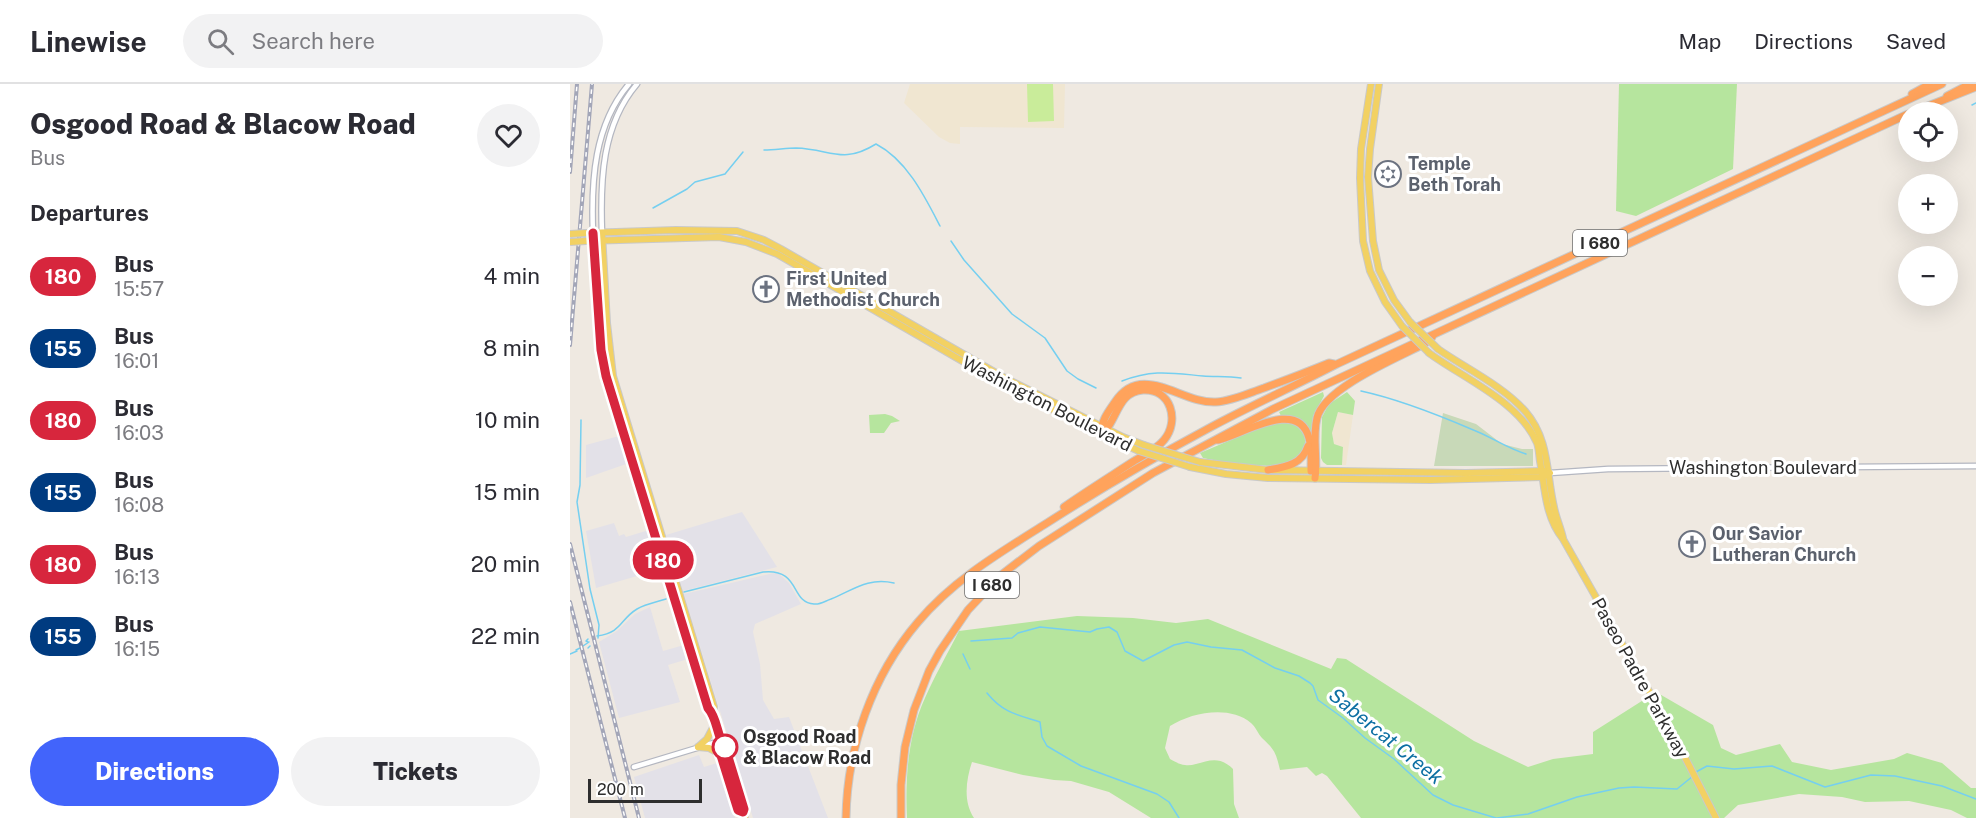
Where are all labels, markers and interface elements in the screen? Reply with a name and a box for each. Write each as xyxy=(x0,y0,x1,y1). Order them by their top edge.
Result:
search box xyxy=(183,14,603,68)
text: Linewise xyxy=(30,25,147,58)
icon: search xyxy=(204,25,237,58)
text: Search here xyxy=(252,28,375,54)
text: Map xyxy=(1679,29,1721,54)
text: Directions xyxy=(1754,29,1853,54)
text: Saved xyxy=(1886,29,1946,54)
map controls xyxy=(1898,102,1958,306)
button: locate xyxy=(1898,102,1958,162)
button: heart xyxy=(477,104,540,167)
text: Osgood Road & Blacow Road xyxy=(30,107,416,140)
text: Bus xyxy=(30,146,65,170)
place label: Temple Beth Torah xyxy=(1408,153,1501,195)
synagogue icon: Temple Beth Torah xyxy=(1373,159,1403,189)
button: + xyxy=(1898,174,1958,234)
text: Departures xyxy=(30,200,149,226)
road number: I 680 xyxy=(1573,230,1627,256)
button: − xyxy=(1898,246,1958,306)
text: Bus xyxy=(114,251,154,277)
text: 4 min xyxy=(484,263,540,289)
text: 180 xyxy=(45,264,81,289)
place label: First United Methodist Church xyxy=(786,268,940,310)
church icon: First United Methodist Church xyxy=(751,274,781,304)
text: 15:57 xyxy=(114,277,164,301)
text: Bus xyxy=(114,323,154,349)
text: 8 min xyxy=(483,335,540,361)
text: 155 xyxy=(44,336,82,361)
text: 16:01 xyxy=(114,349,159,373)
street label: Washington Boulevard xyxy=(959,352,1136,456)
text: Bus xyxy=(114,395,154,421)
text: 10 min xyxy=(475,407,540,433)
text: 180 xyxy=(45,408,81,433)
text: 16:03 xyxy=(114,421,164,445)
street label: Washington Boulevard xyxy=(1669,457,1857,478)
text: Bus xyxy=(114,467,154,493)
text: 15 min xyxy=(474,479,540,505)
text: 155 xyxy=(44,480,82,505)
text: 16:08 xyxy=(114,493,164,517)
place label: Our Savior Lutheran Church xyxy=(1712,523,1856,565)
church icon: Our Savior Lutheran Church xyxy=(1677,529,1707,559)
text: Bus xyxy=(114,539,154,565)
line badge: 180 xyxy=(628,540,698,580)
text: 180 xyxy=(645,548,681,573)
text: 20 min xyxy=(471,551,540,577)
text: 180 xyxy=(45,552,81,577)
text: 16:13 xyxy=(114,565,160,589)
road number: I 680 xyxy=(965,572,1019,598)
street label: Paseo Padre Parkway xyxy=(1588,594,1693,762)
text: Bus xyxy=(114,611,154,637)
text: 22 min xyxy=(471,623,540,649)
text: 155 xyxy=(44,624,82,649)
text: 16:15 xyxy=(114,637,160,661)
water label: Sabercat Creek xyxy=(1324,683,1448,789)
place label: Osgood Road & Blacow Road xyxy=(743,726,871,768)
marker: Osgood Road & Blacow Road xyxy=(712,734,738,760)
button: Directions xyxy=(30,737,279,806)
button: Tickets xyxy=(291,737,540,806)
scale bar xyxy=(588,776,702,804)
text: 200 m xyxy=(597,780,644,799)

